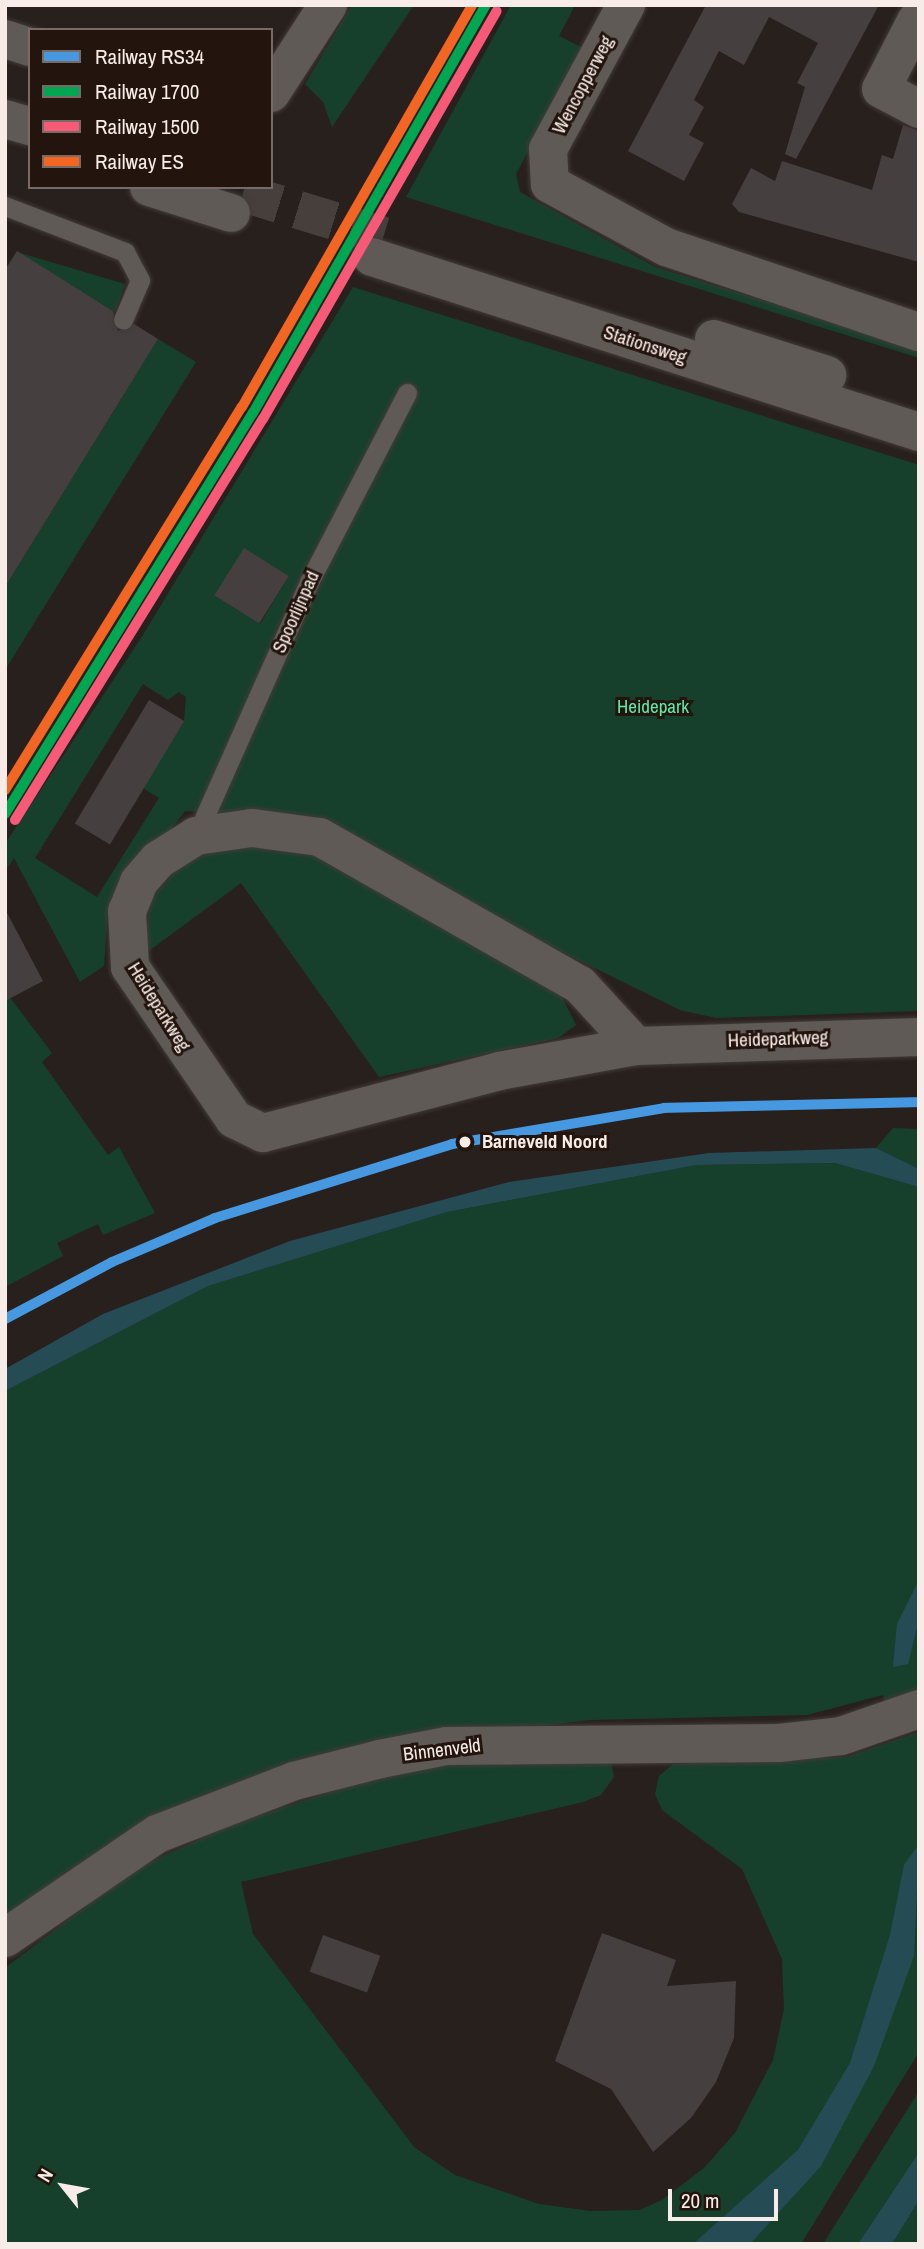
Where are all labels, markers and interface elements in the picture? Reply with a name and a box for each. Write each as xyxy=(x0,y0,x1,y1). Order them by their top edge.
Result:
legend xyxy=(28,28,273,189)
street label: Wencopperweg xyxy=(548,32,618,138)
text: Railway RS34 xyxy=(95,42,204,71)
text: Railway 1700 xyxy=(95,77,199,106)
text: Railway 1500 xyxy=(95,112,199,141)
text: Railway ES xyxy=(95,147,184,176)
street label: Stationsweg xyxy=(601,321,689,369)
street label: Spoorlijnpad xyxy=(268,567,324,657)
park label: Heidepark xyxy=(617,696,689,718)
street label: Heideparkweg xyxy=(123,958,195,1056)
street label: Heideparkweg xyxy=(727,1026,829,1052)
marker: Barneveld Noord xyxy=(454,1131,476,1153)
place label: Barneveld Noord xyxy=(482,1131,608,1153)
street label: Binnenveld xyxy=(402,1734,482,1766)
north arrow xyxy=(28,2151,98,2221)
text: N xyxy=(31,2164,59,2187)
scale bar xyxy=(672,2176,782,2220)
text: 20 m xyxy=(681,2186,719,2215)

